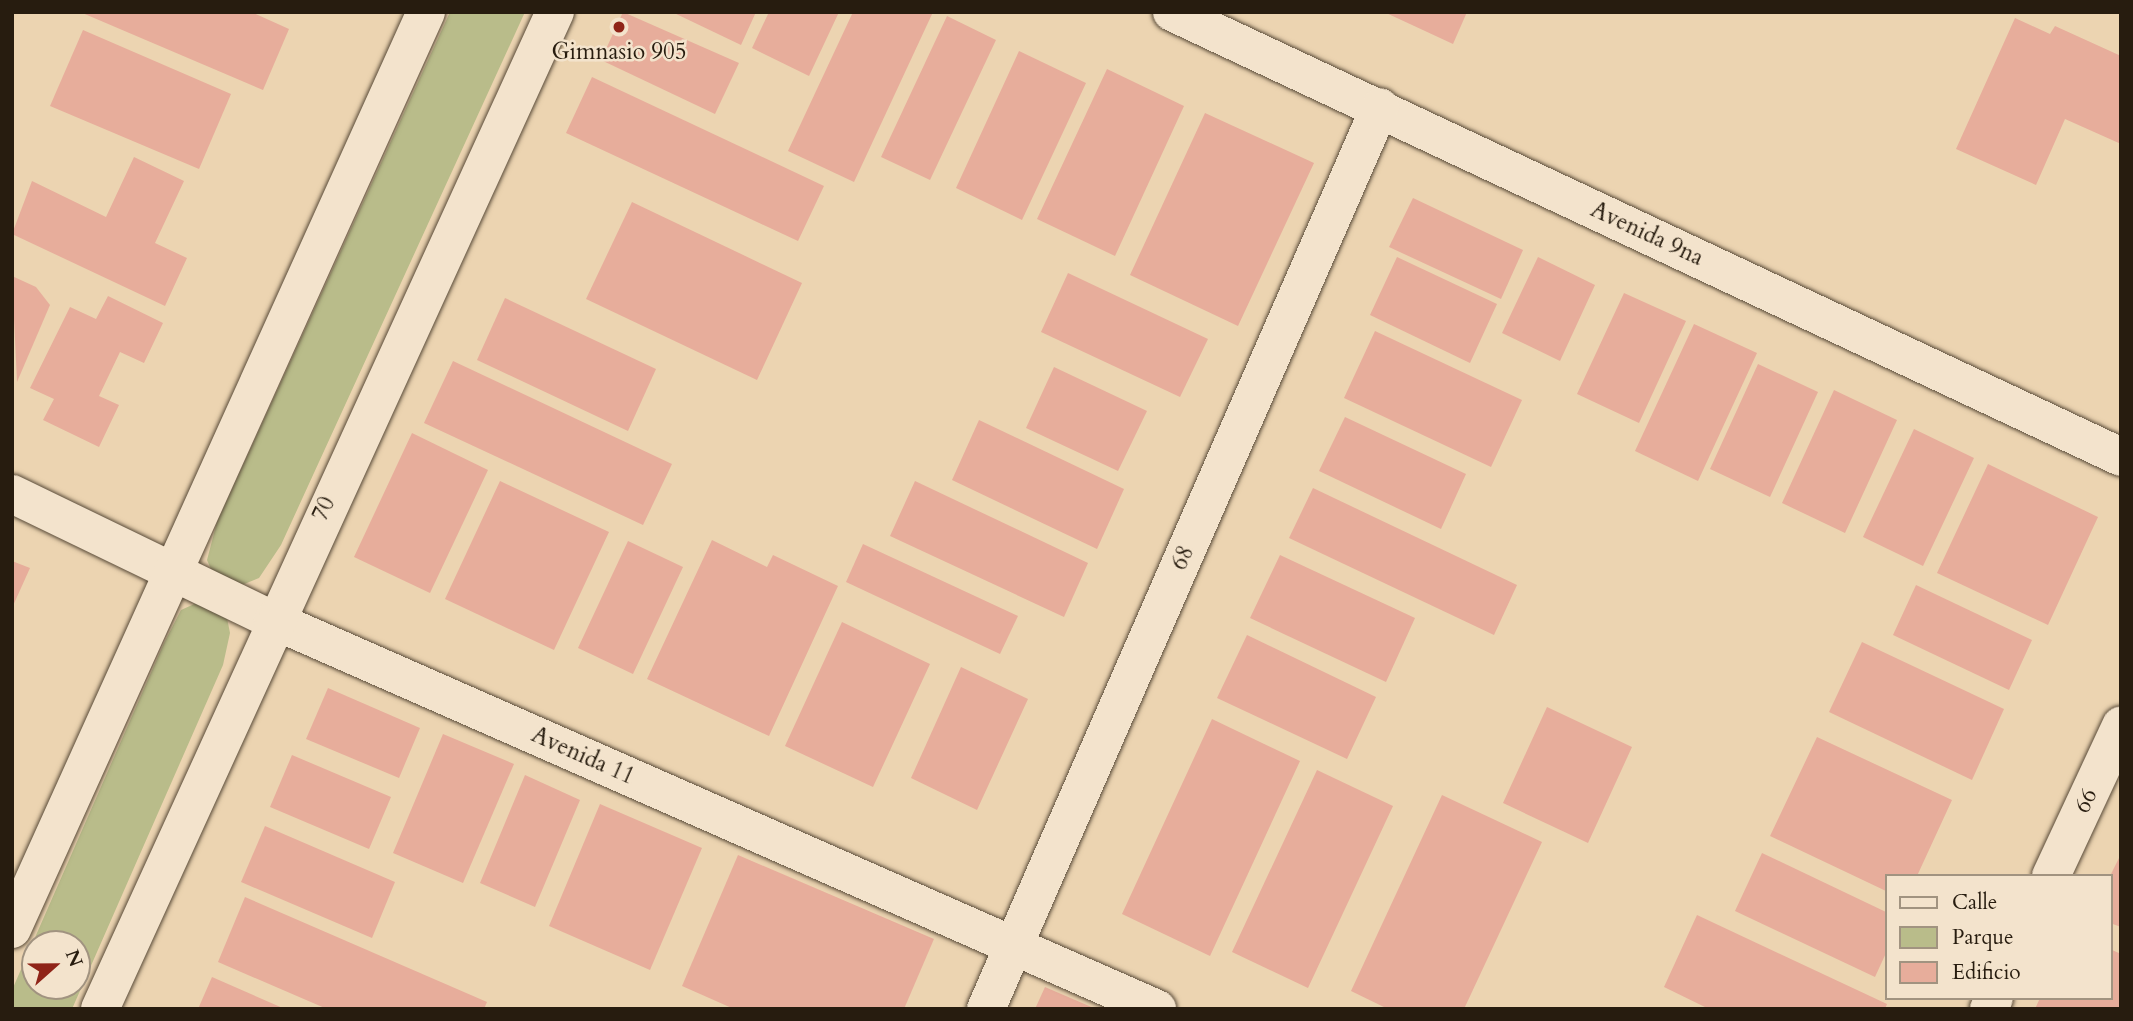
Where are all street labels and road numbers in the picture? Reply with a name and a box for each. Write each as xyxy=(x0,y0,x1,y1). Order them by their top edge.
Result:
street label: Avenida 9na xyxy=(1586,196,1708,272)
street label: 70 xyxy=(307,492,341,526)
street label: 68 xyxy=(1166,542,1200,574)
street label: Avenida 11 xyxy=(527,721,639,791)
street label: 66 xyxy=(2069,784,2103,818)

